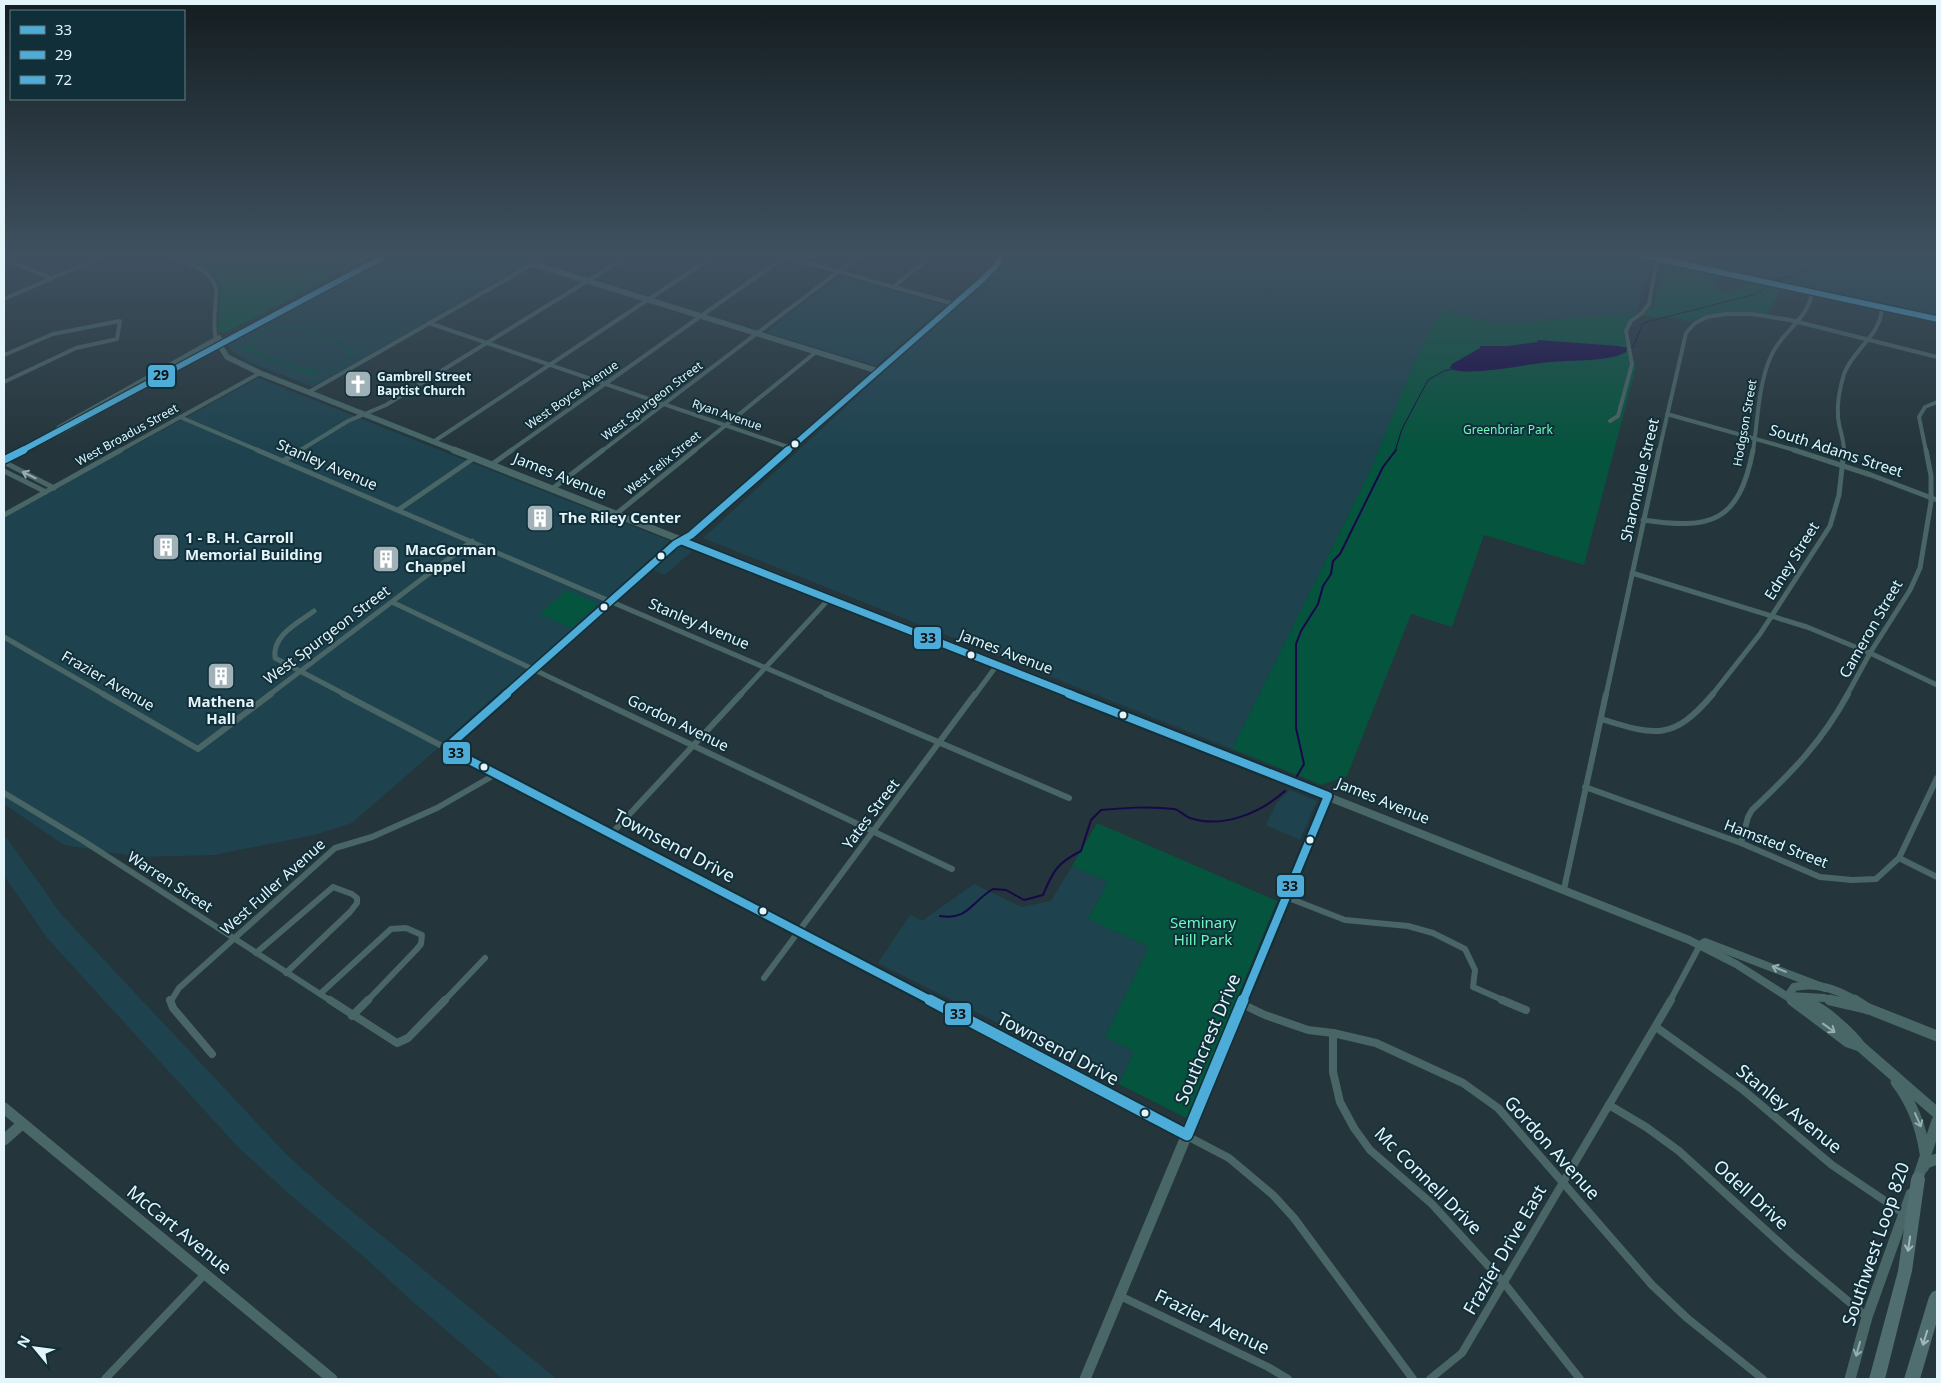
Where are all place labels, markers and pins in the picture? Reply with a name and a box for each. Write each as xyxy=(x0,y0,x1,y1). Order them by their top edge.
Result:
place label: Gambrell Street Baptist Church xyxy=(377,368,471,399)
church icon: Gambrell Street Baptist Church xyxy=(343,369,373,399)
unlabelled marker xyxy=(790,439,800,449)
building icon: The Riley Center xyxy=(525,503,555,533)
place label: The Riley Center xyxy=(559,507,681,527)
place label: 1 - B. H. Carroll Memorial Building xyxy=(185,527,323,564)
building icon: 1 - B. H. Carroll Memorial Building xyxy=(151,532,181,562)
place label: MacGorman Chappel xyxy=(405,539,496,576)
building icon: MacGorman Chappel xyxy=(371,544,401,574)
unlabelled marker xyxy=(656,551,666,561)
unlabelled marker xyxy=(599,602,609,612)
unlabelled marker xyxy=(966,650,976,660)
building icon: Mathena Hall xyxy=(206,661,236,691)
place label: Mathena Hall xyxy=(187,691,255,728)
unlabelled marker xyxy=(1118,710,1128,720)
unlabelled marker xyxy=(479,762,489,772)
unlabelled marker xyxy=(1305,835,1315,845)
unlabelled marker xyxy=(758,906,768,916)
unlabelled marker xyxy=(1140,1108,1150,1118)

